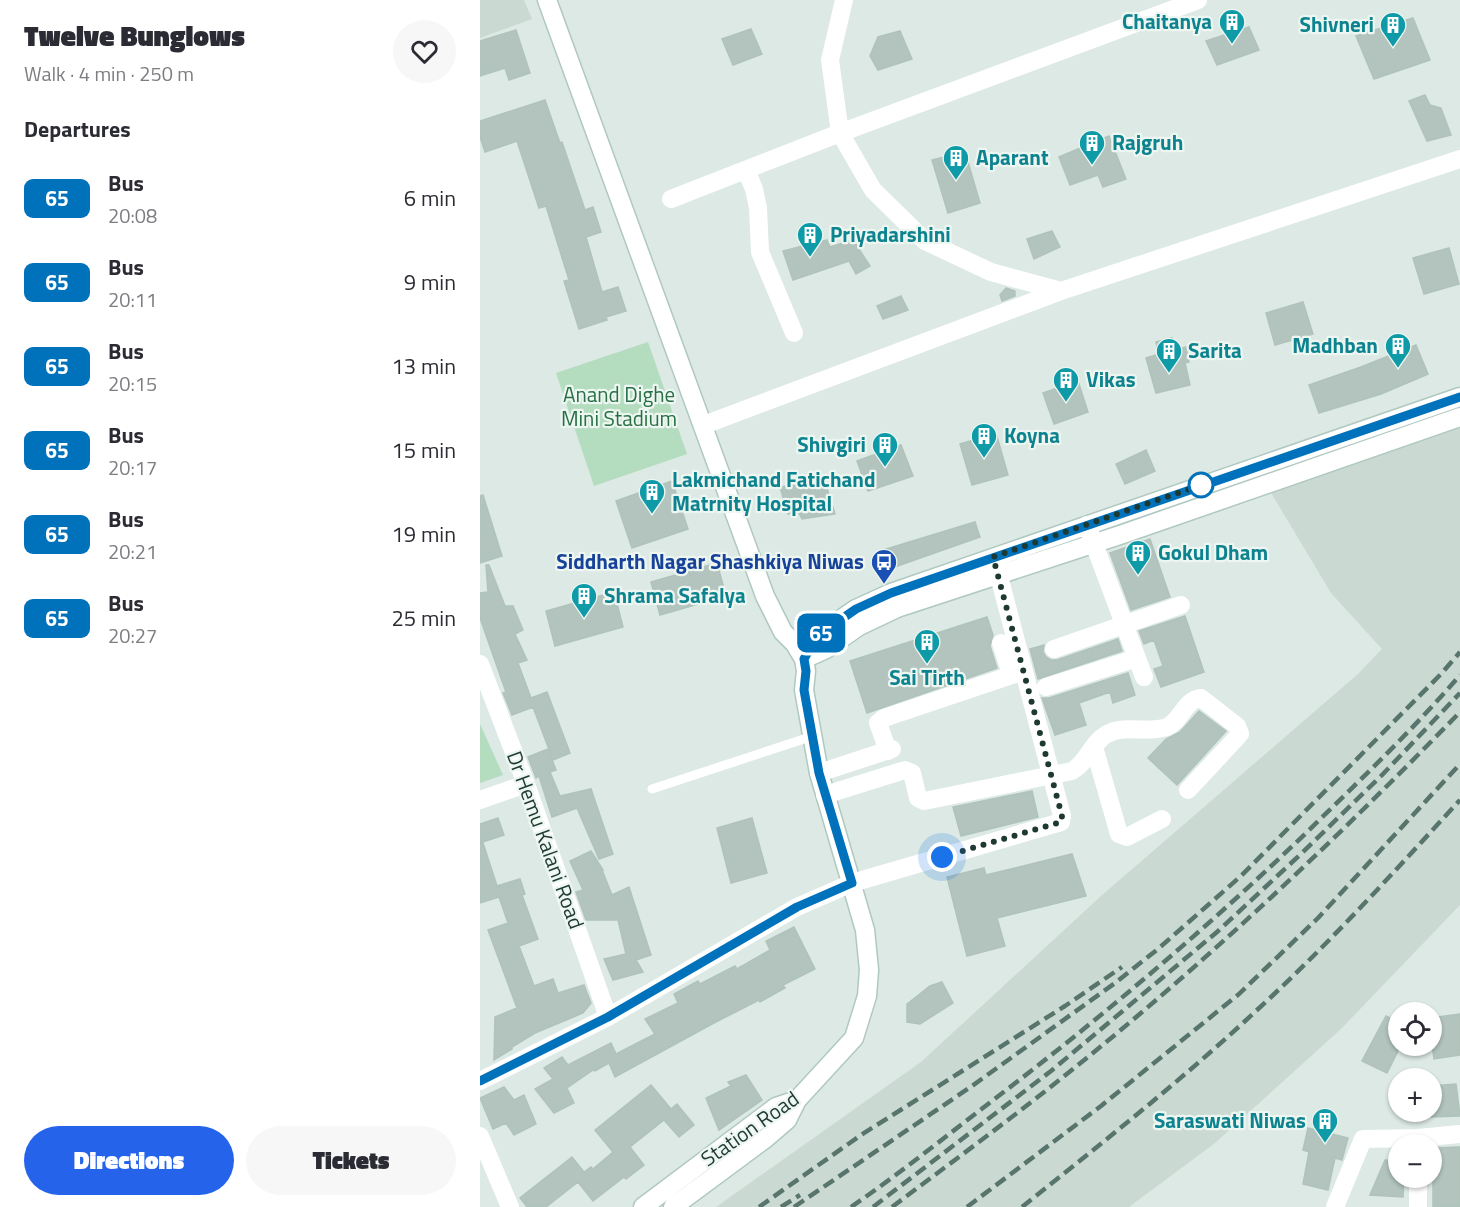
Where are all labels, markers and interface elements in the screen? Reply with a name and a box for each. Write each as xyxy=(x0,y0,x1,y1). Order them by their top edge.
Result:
place label: Chaitanya xyxy=(1122,5,1212,37)
building icon: Chaitanya xyxy=(1217,7,1247,45)
place label: Shivneri xyxy=(1300,8,1374,40)
building icon: Shivneri xyxy=(1378,10,1408,48)
text: Twelve Bunglows xyxy=(24,14,245,57)
button: heart xyxy=(393,20,456,83)
text: Walk · 4 min · 250 m xyxy=(24,58,194,89)
text: Departures xyxy=(24,112,131,146)
place label: Rajgruh xyxy=(1112,126,1183,158)
building icon: Rajgruh xyxy=(1077,128,1107,166)
place label: Aparant xyxy=(976,141,1049,173)
building icon: Aparant xyxy=(941,143,971,181)
text: Bus xyxy=(108,166,144,200)
text: 6 min xyxy=(404,181,456,215)
text: 65 xyxy=(45,182,69,214)
text: 20:08 xyxy=(108,200,157,231)
place label: Priyadarshini xyxy=(830,218,951,250)
building icon: Priyadarshini xyxy=(795,220,825,258)
text: Bus xyxy=(108,250,144,284)
text: 9 min xyxy=(404,265,456,299)
text: 65 xyxy=(45,266,69,298)
text: 20:11 xyxy=(108,284,157,315)
place label: Madhban xyxy=(1292,329,1378,361)
building icon: Madhban xyxy=(1383,331,1413,369)
text: Bus xyxy=(108,334,144,368)
place label: Sarita xyxy=(1188,334,1242,366)
building icon: Sarita xyxy=(1154,336,1184,374)
text: 13 min xyxy=(391,349,456,383)
text: 65 xyxy=(45,350,69,382)
place label: Vikas xyxy=(1086,363,1136,395)
building icon: Vikas xyxy=(1051,365,1081,403)
text: 20:15 xyxy=(108,368,157,399)
park label: Anand Dighe Mini Stadium xyxy=(561,378,677,434)
text: Bus xyxy=(108,418,144,452)
place label: Koyna xyxy=(1004,419,1060,451)
building icon: Koyna xyxy=(969,421,999,459)
place label: Shivgiri xyxy=(797,428,866,460)
building icon: Shivgiri xyxy=(870,430,900,468)
text: 15 min xyxy=(391,433,456,467)
text: 65 xyxy=(45,434,69,466)
text: 20:17 xyxy=(108,452,157,483)
place label: Lakmichand Fatichand Matrnity Hospital xyxy=(672,463,875,519)
unlabelled marker xyxy=(1188,472,1214,498)
building icon: Lakmichand Fatichand Matrnity Hospital xyxy=(637,477,667,515)
text: Bus xyxy=(108,502,144,536)
text: 19 min xyxy=(391,517,456,551)
text: 65 xyxy=(45,518,69,550)
text: 20:21 xyxy=(108,536,157,567)
place label: Gokul Dham xyxy=(1158,536,1268,568)
building icon: Gokul Dham xyxy=(1123,538,1153,576)
place label: Siddharth Nagar Shashkiya Niwas xyxy=(556,545,864,577)
bus stop icon: Siddharth Nagar Shashkiya Niwas xyxy=(869,547,899,585)
place label: Shrama Safalya xyxy=(604,579,746,611)
building icon: Shrama Safalya xyxy=(569,581,599,619)
text: Bus xyxy=(108,586,144,620)
text: 25 min xyxy=(391,601,456,635)
text: 65 xyxy=(45,602,69,634)
line badge: 65 xyxy=(794,614,848,652)
text: 65 xyxy=(809,617,833,649)
text: 20:27 xyxy=(108,620,157,651)
building icon: Sai Tirth xyxy=(912,627,942,665)
place label: Sai Tirth xyxy=(889,661,965,693)
street label: Dr Hemu Kalani Road xyxy=(499,746,593,933)
your location xyxy=(927,842,957,872)
map controls xyxy=(1388,1002,1442,1188)
button: locate xyxy=(1388,1002,1442,1056)
button: + xyxy=(1388,1068,1442,1122)
street label: Station Road xyxy=(694,1083,805,1174)
place label: Saraswati Niwas xyxy=(1154,1104,1306,1136)
building icon: Saraswati Niwas xyxy=(1310,1106,1340,1144)
button: Directions xyxy=(24,1126,234,1195)
button: Tickets xyxy=(246,1126,456,1195)
button: − xyxy=(1388,1134,1442,1188)

